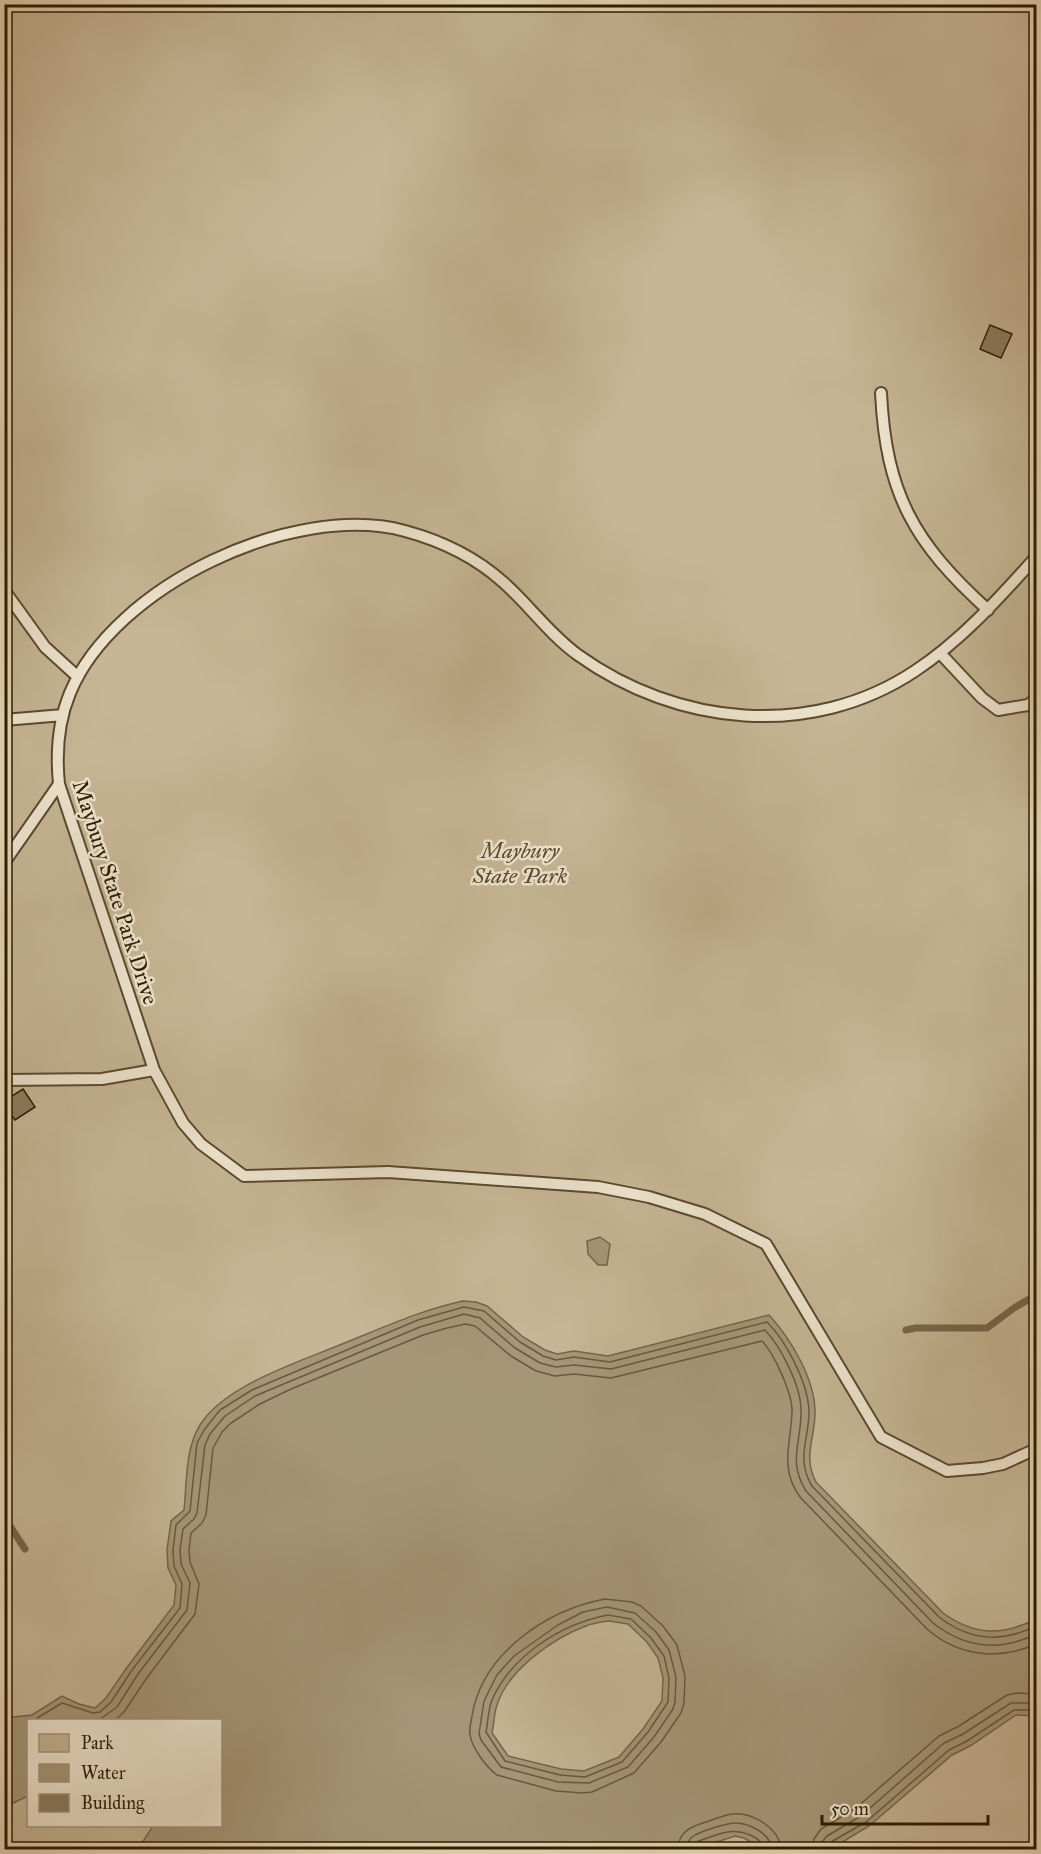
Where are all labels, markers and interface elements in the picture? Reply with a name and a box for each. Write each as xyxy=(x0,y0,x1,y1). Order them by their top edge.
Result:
street label: Maybury State Park Drive xyxy=(66,777,165,1008)
park label: Maybury State Park xyxy=(472,837,568,889)
legend xyxy=(27,1719,222,1827)
text: Park xyxy=(81,1732,114,1754)
text: Water xyxy=(81,1762,126,1784)
scale bar xyxy=(822,1788,988,1826)
text: Building xyxy=(81,1792,145,1815)
text: 50 m xyxy=(831,1798,869,1820)

